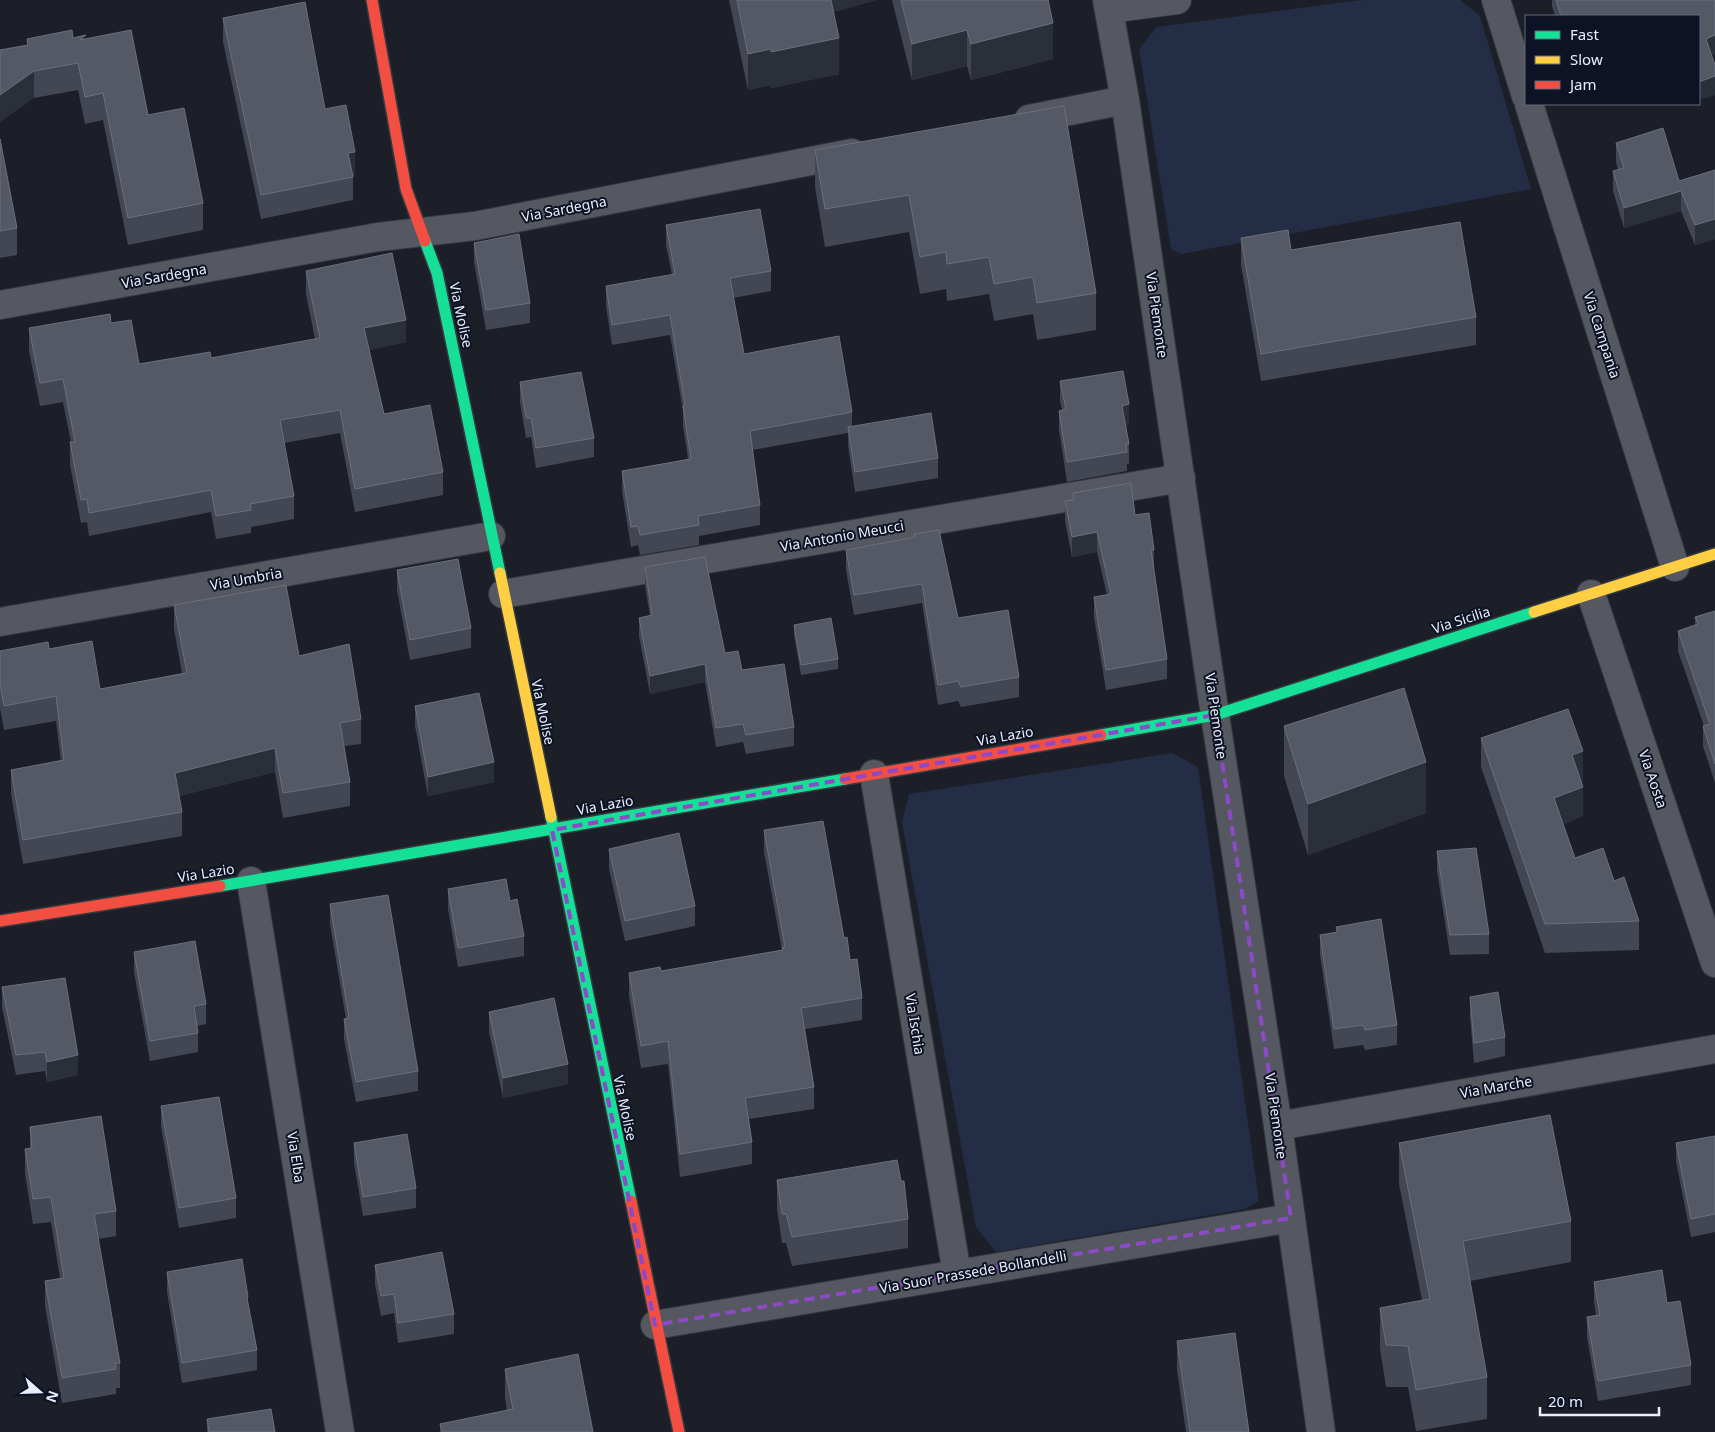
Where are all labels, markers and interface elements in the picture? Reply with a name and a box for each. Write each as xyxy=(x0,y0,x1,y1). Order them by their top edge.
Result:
legend xyxy=(1525,15,1700,105)
text: Fast xyxy=(1570,24,1599,44)
text: Slow xyxy=(1570,49,1603,69)
text: Jam xyxy=(1568,74,1597,94)
street label: Via Sardegna xyxy=(520,191,608,226)
street label: Via Sardegna xyxy=(120,259,208,292)
street label: Via Piemonte xyxy=(1142,271,1173,359)
street label: Via Molise xyxy=(445,280,478,349)
street label: Via Campania xyxy=(1580,289,1625,381)
street label: Via Antonio Meucci xyxy=(779,515,905,556)
street label: Via Umbria xyxy=(208,563,283,594)
street label: Via Sicilia xyxy=(1429,601,1492,638)
street label: Via Piemonte xyxy=(1201,672,1232,760)
street label: Via Molise xyxy=(527,677,560,746)
street label: Via Lazio xyxy=(975,721,1035,750)
street label: Via Aosta xyxy=(1635,747,1672,811)
street label: Via Lazio xyxy=(575,790,635,819)
street label: Via Lazio xyxy=(176,859,236,886)
street label: Via Ischia xyxy=(901,992,930,1056)
street label: Via Marche xyxy=(1458,1071,1534,1102)
street label: Via Piemonte xyxy=(1261,1072,1292,1160)
street label: Via Molise xyxy=(609,1073,642,1142)
street label: Via Elba xyxy=(283,1130,310,1184)
street label: Via Suor Prassede Bollandelli xyxy=(878,1246,1068,1297)
north arrow xyxy=(15,1367,65,1417)
scale bar xyxy=(1540,1384,1659,1416)
text: N xyxy=(42,1388,64,1405)
text: 20 m xyxy=(1548,1391,1583,1411)

